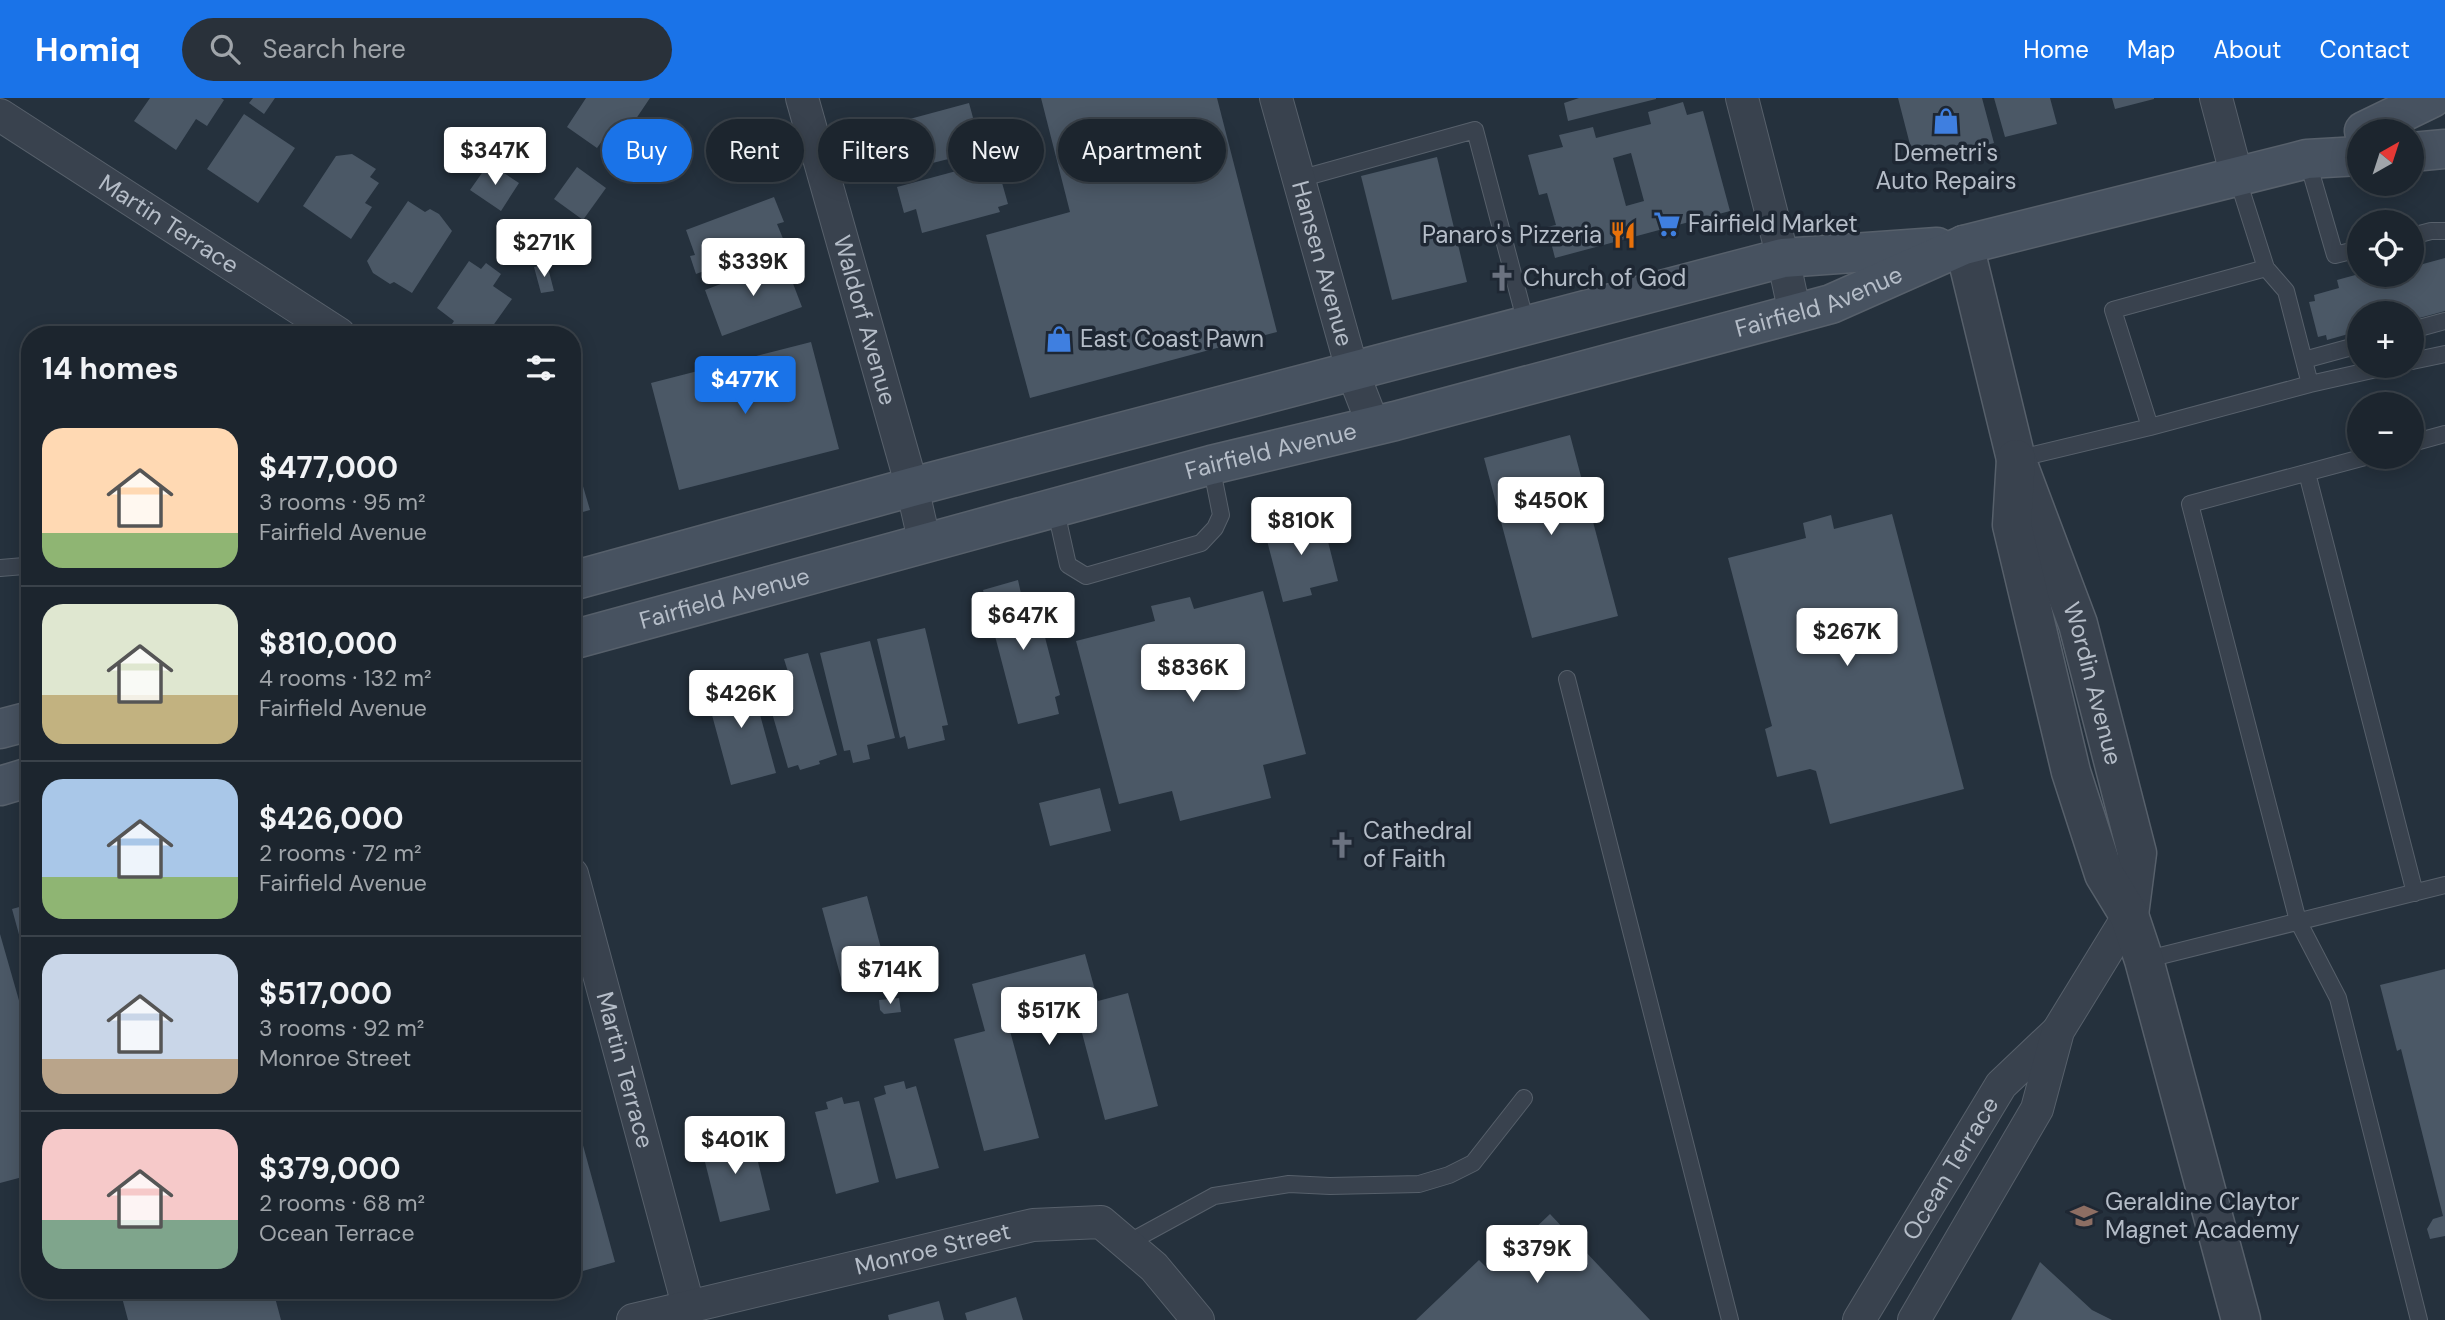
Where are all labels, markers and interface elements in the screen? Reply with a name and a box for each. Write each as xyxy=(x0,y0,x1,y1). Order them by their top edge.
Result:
search box xyxy=(182,18,672,81)
text: Homiq xyxy=(35,28,140,71)
icon: search xyxy=(206,30,244,68)
text: Search here xyxy=(262,32,406,66)
text: Home xyxy=(2023,34,2089,65)
text: Map xyxy=(2127,34,2175,65)
text: About xyxy=(2213,34,2282,65)
text: Contact xyxy=(2320,34,2410,65)
shop icon: Demetri's Auto Repairs xyxy=(1931,106,1961,136)
chip: Buy xyxy=(602,119,692,182)
chip: Rent xyxy=(706,119,804,182)
chip: Filters xyxy=(818,119,934,182)
chip: New xyxy=(948,119,1044,182)
chip: Apartment xyxy=(1058,119,1226,182)
north arrow xyxy=(2347,119,2424,196)
map controls xyxy=(2347,119,2424,469)
pin: $347K xyxy=(446,127,544,187)
text: $347K xyxy=(460,135,530,165)
place label: Demetri's Auto Repairs xyxy=(1875,137,2017,196)
street label: Martin Terrace xyxy=(93,167,245,280)
street label: Hansen Avenue xyxy=(1285,177,1361,350)
place label: Fairfield Market xyxy=(1688,208,1858,239)
supermarket icon: Fairfield Market xyxy=(1652,209,1682,239)
button: locate xyxy=(2347,210,2424,287)
place label: Panaro's Pizzeria xyxy=(1422,219,1602,250)
pin: $271K xyxy=(495,220,593,279)
restaurant icon: Panaro's Pizzeria xyxy=(1608,220,1638,250)
text: $271K xyxy=(512,227,576,257)
street label: Waldorf Avenue xyxy=(827,232,904,408)
pin: $339K xyxy=(704,238,802,298)
text: $339K xyxy=(718,246,788,276)
street label: Fairfield Avenue xyxy=(1731,258,1907,344)
place label: Church of God xyxy=(1523,262,1686,293)
church icon: Church of God xyxy=(1487,263,1517,293)
button: + xyxy=(2347,301,2424,378)
place label: East Coast Pawn xyxy=(1080,323,1264,354)
shop icon: East Coast Pawn xyxy=(1044,324,1074,354)
text: 14 homes xyxy=(42,349,179,388)
icon: filters xyxy=(522,349,560,387)
pin: $477K xyxy=(696,356,794,416)
text: $477K xyxy=(711,364,779,394)
button: − xyxy=(2347,392,2424,469)
street label: Fairfield Avenue xyxy=(1182,415,1360,486)
text: $477,000 xyxy=(259,448,398,487)
icon: home xyxy=(98,456,182,540)
pin: $450K xyxy=(1502,478,1600,537)
text: $450K xyxy=(1514,485,1588,515)
text: 3 rooms · 95 m² xyxy=(259,487,426,517)
pin: $810K xyxy=(1252,498,1350,557)
text: $810K xyxy=(1267,505,1335,535)
text: Fairfield Avenue xyxy=(259,517,427,547)
street label: Fairfield Avenue xyxy=(636,560,813,636)
pin: $647K xyxy=(974,592,1072,652)
street label: Wordin Avenue xyxy=(2056,598,2130,768)
text: $647K xyxy=(988,600,1058,630)
pin: $267K xyxy=(1798,608,1896,668)
text: $267K xyxy=(1813,616,1881,646)
text: $810,000 xyxy=(259,624,397,663)
icon: home xyxy=(98,632,182,716)
pin: $836K xyxy=(1144,644,1242,704)
text: $836K xyxy=(1157,652,1229,682)
text: 4 rooms · 132 m² xyxy=(259,663,431,693)
pin: $426K xyxy=(692,670,790,730)
text: $426K xyxy=(705,678,777,708)
text: Fairfield Avenue xyxy=(259,693,427,723)
text: $426,000 xyxy=(259,799,404,838)
icon: home xyxy=(98,807,182,891)
place label: Cathedral of Faith xyxy=(1363,815,1472,874)
church icon: Cathedral of Faith xyxy=(1327,830,1357,860)
text: 2 rooms · 72 m² xyxy=(259,838,422,868)
text: Fairfield Avenue xyxy=(259,868,427,898)
pin: $714K xyxy=(841,946,939,1006)
text: $714K xyxy=(857,954,923,984)
text: $517,000 xyxy=(259,974,392,1013)
icon: home xyxy=(98,982,182,1066)
street label: Martin Terrace xyxy=(589,988,661,1151)
pin: $517K xyxy=(1000,988,1098,1047)
text: $517K xyxy=(1017,995,1081,1025)
text: 3 rooms · 92 m² xyxy=(259,1013,424,1043)
text: Monroe Street xyxy=(259,1043,411,1073)
street label: Ocean Terrace xyxy=(1895,1091,2005,1246)
pin: $401K xyxy=(686,1116,784,1176)
text: $401K xyxy=(701,1124,769,1154)
text: $379,000 xyxy=(259,1149,401,1188)
icon: home xyxy=(98,1157,182,1241)
place label: Geraldine Claytor Magnet Academy xyxy=(2105,1186,2300,1245)
text: 2 rooms · 68 m² xyxy=(259,1188,425,1218)
school or university icon: Geraldine Claytor Magnet Academy xyxy=(2069,1201,2099,1231)
street label: Monroe Street xyxy=(852,1215,1013,1282)
text: Ocean Terrace xyxy=(259,1218,415,1248)
pin: $379K xyxy=(1488,1226,1586,1285)
text: $379K xyxy=(1502,1233,1572,1263)

